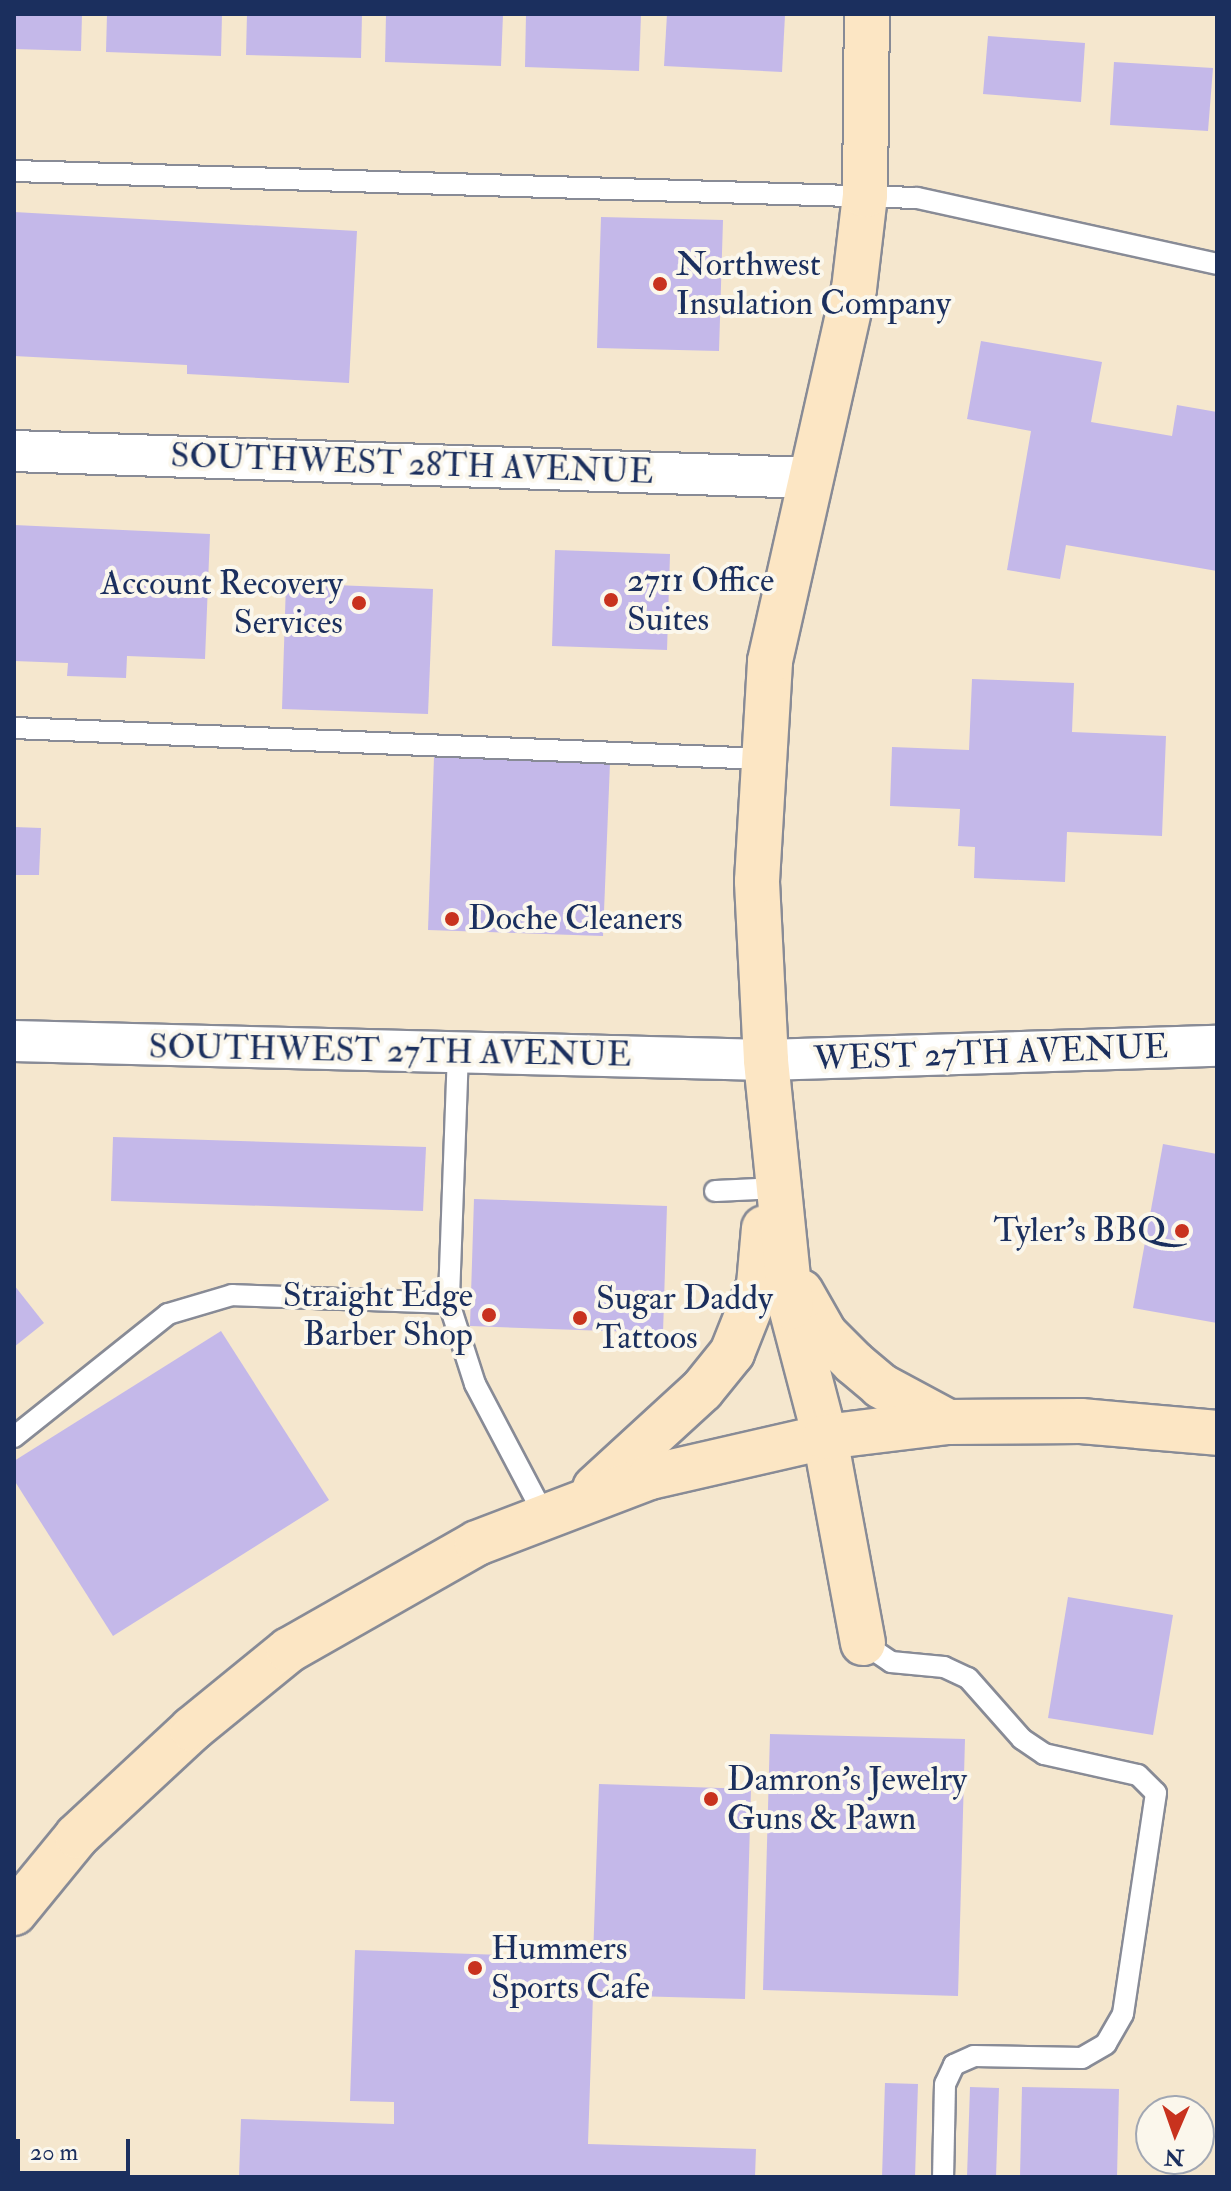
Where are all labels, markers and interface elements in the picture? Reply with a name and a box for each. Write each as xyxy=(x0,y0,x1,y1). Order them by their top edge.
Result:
place label: Northwest Insulation Company xyxy=(676,244,951,324)
marker: Northwest Insulation Company xyxy=(651,275,669,293)
street label: SOUTHWEST 28TH AVENUE xyxy=(170,435,654,493)
place label: 2711 Office Suites xyxy=(627,560,774,640)
place label: Account Recovery Services xyxy=(101,563,343,642)
marker: 2711 Office Suites xyxy=(602,591,620,609)
marker: Account Recovery Services xyxy=(350,594,368,612)
place label: Doche Cleaners xyxy=(468,899,683,939)
marker: Doche Cleaners xyxy=(443,910,461,928)
street label: SOUTHWEST 27TH AVENUE xyxy=(148,1026,632,1076)
street label: WEST 27TH AVENUE xyxy=(813,1026,1169,1080)
place label: Tyler's BBQ xyxy=(994,1211,1166,1251)
marker: Tyler's BBQ xyxy=(1173,1222,1191,1240)
place label: Straight Edge Barber Shop xyxy=(283,1275,473,1354)
place label: Sugar Daddy Tattoos xyxy=(596,1278,773,1358)
marker: Straight Edge Barber Shop xyxy=(480,1306,498,1324)
marker: Sugar Daddy Tattoos xyxy=(571,1309,589,1327)
place label: Damron's Jewelry Guns & Pawn xyxy=(727,1759,967,1838)
marker: Damron's Jewelry Guns & Pawn xyxy=(702,1790,720,1808)
place label: Hummers Sports Cafe xyxy=(491,1928,650,2008)
marker: Hummers Sports Cafe xyxy=(466,1959,484,1977)
north arrow xyxy=(1135,2095,1215,2175)
scale bar xyxy=(20,2123,134,2173)
text: 20 m xyxy=(30,2137,78,2168)
text: N xyxy=(1164,2143,1185,2171)

